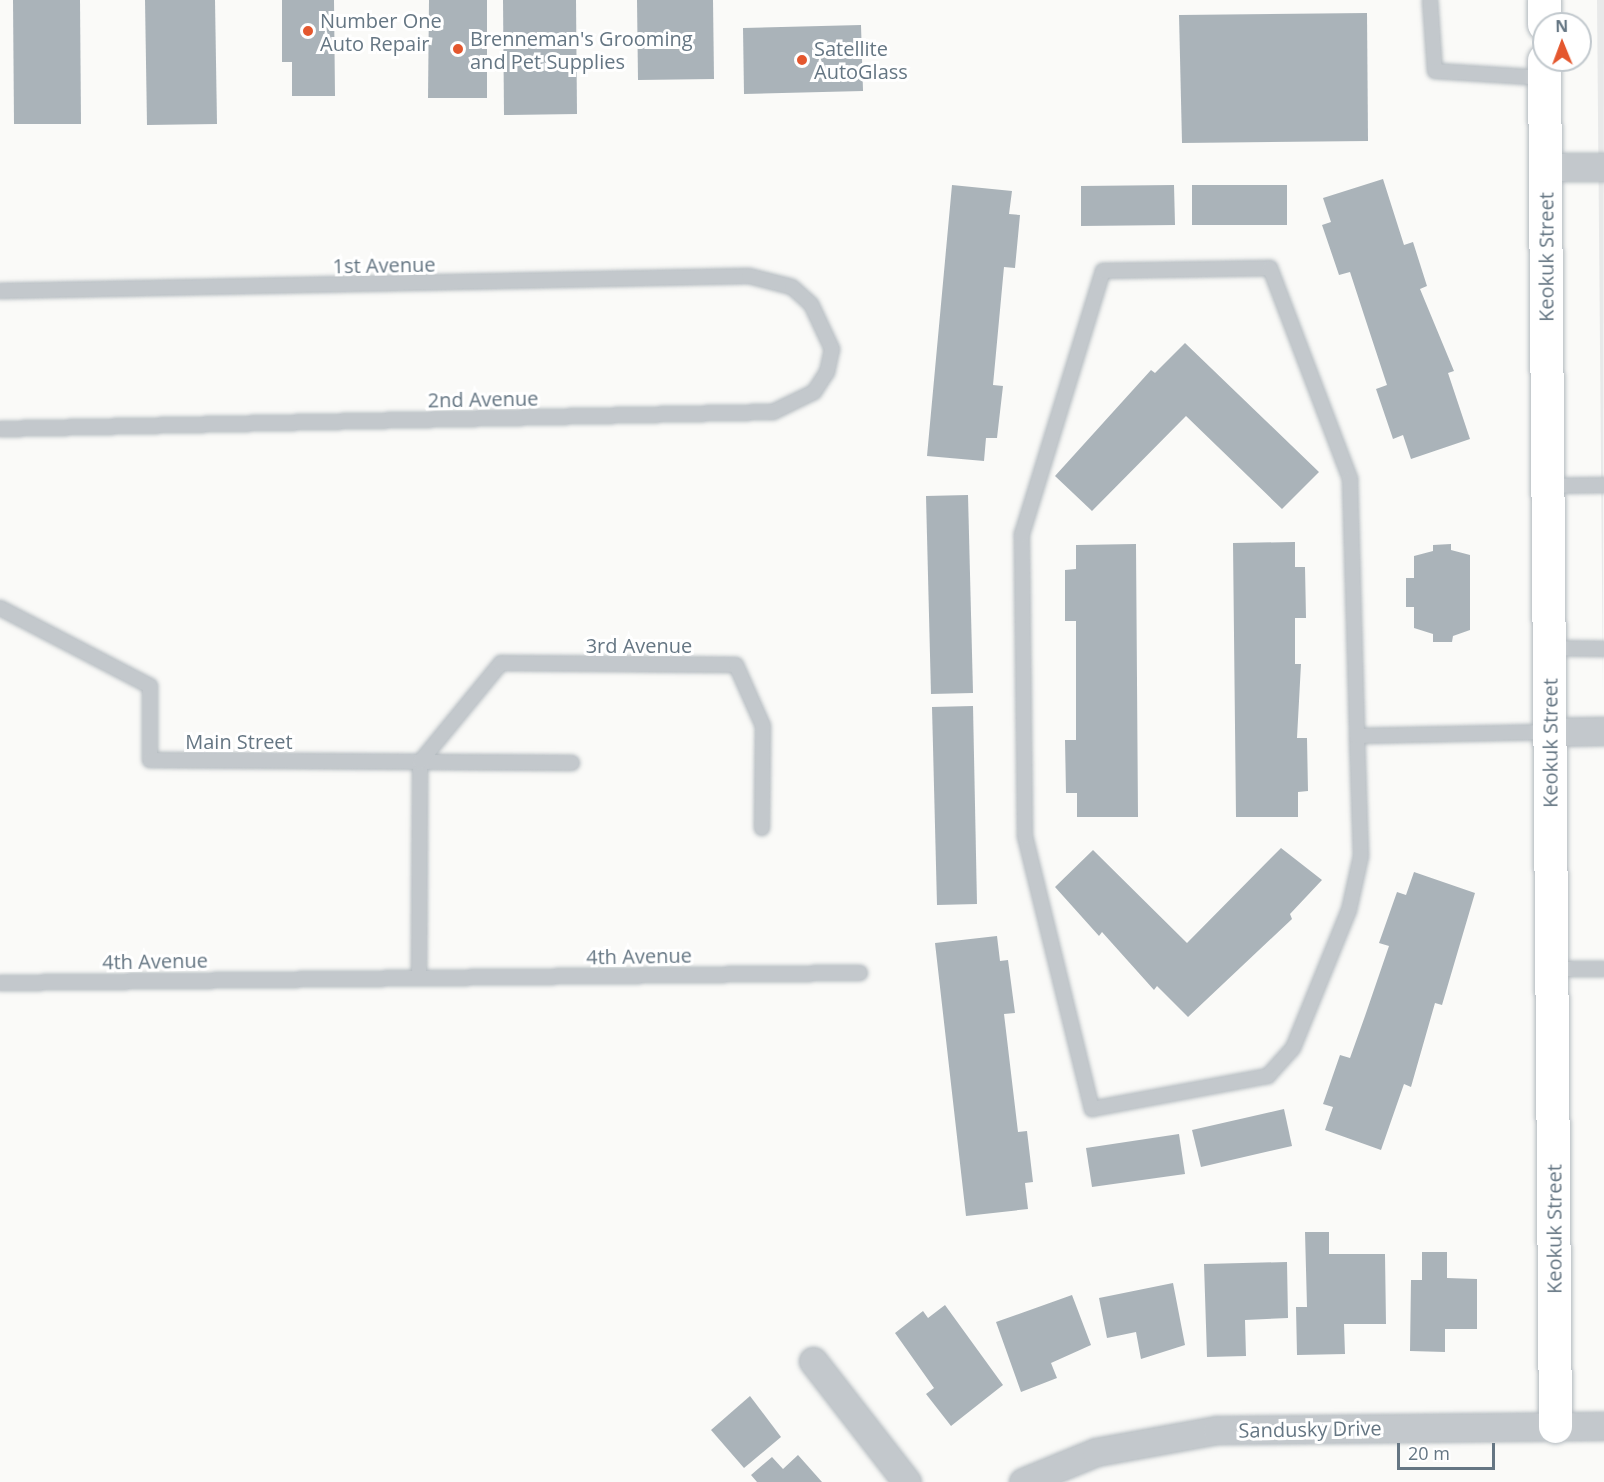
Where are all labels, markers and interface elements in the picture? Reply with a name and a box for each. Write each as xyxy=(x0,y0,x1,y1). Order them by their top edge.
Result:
place label: Number One Auto Repair xyxy=(320,8,442,55)
north arrow xyxy=(1532,12,1592,72)
text: N xyxy=(1555,15,1568,37)
marker: Number One Auto Repair xyxy=(301,24,315,38)
place label: Brenneman's Grooming and Pet Supplies xyxy=(470,26,693,73)
place label: Satellite AutoGlass xyxy=(814,36,908,83)
marker: Brenneman's Grooming and Pet Supplies xyxy=(451,42,465,56)
marker: Satellite AutoGlass xyxy=(795,53,809,67)
street label: Keokuk Street xyxy=(1534,192,1558,322)
street label: 1st Avenue xyxy=(332,252,436,278)
street label: 2nd Avenue xyxy=(427,386,539,412)
street label: 3rd Avenue xyxy=(586,633,692,657)
street label: Keokuk Street xyxy=(1538,678,1562,808)
street label: Main Street xyxy=(185,729,293,753)
street label: 4th Avenue xyxy=(586,943,692,969)
street label: 4th Avenue xyxy=(102,948,208,974)
street label: Keokuk Street xyxy=(1542,1164,1566,1294)
street label: Sandusky Drive xyxy=(1238,1416,1382,1442)
scale bar xyxy=(1400,1431,1498,1469)
text: 20 m xyxy=(1408,1441,1450,1465)

